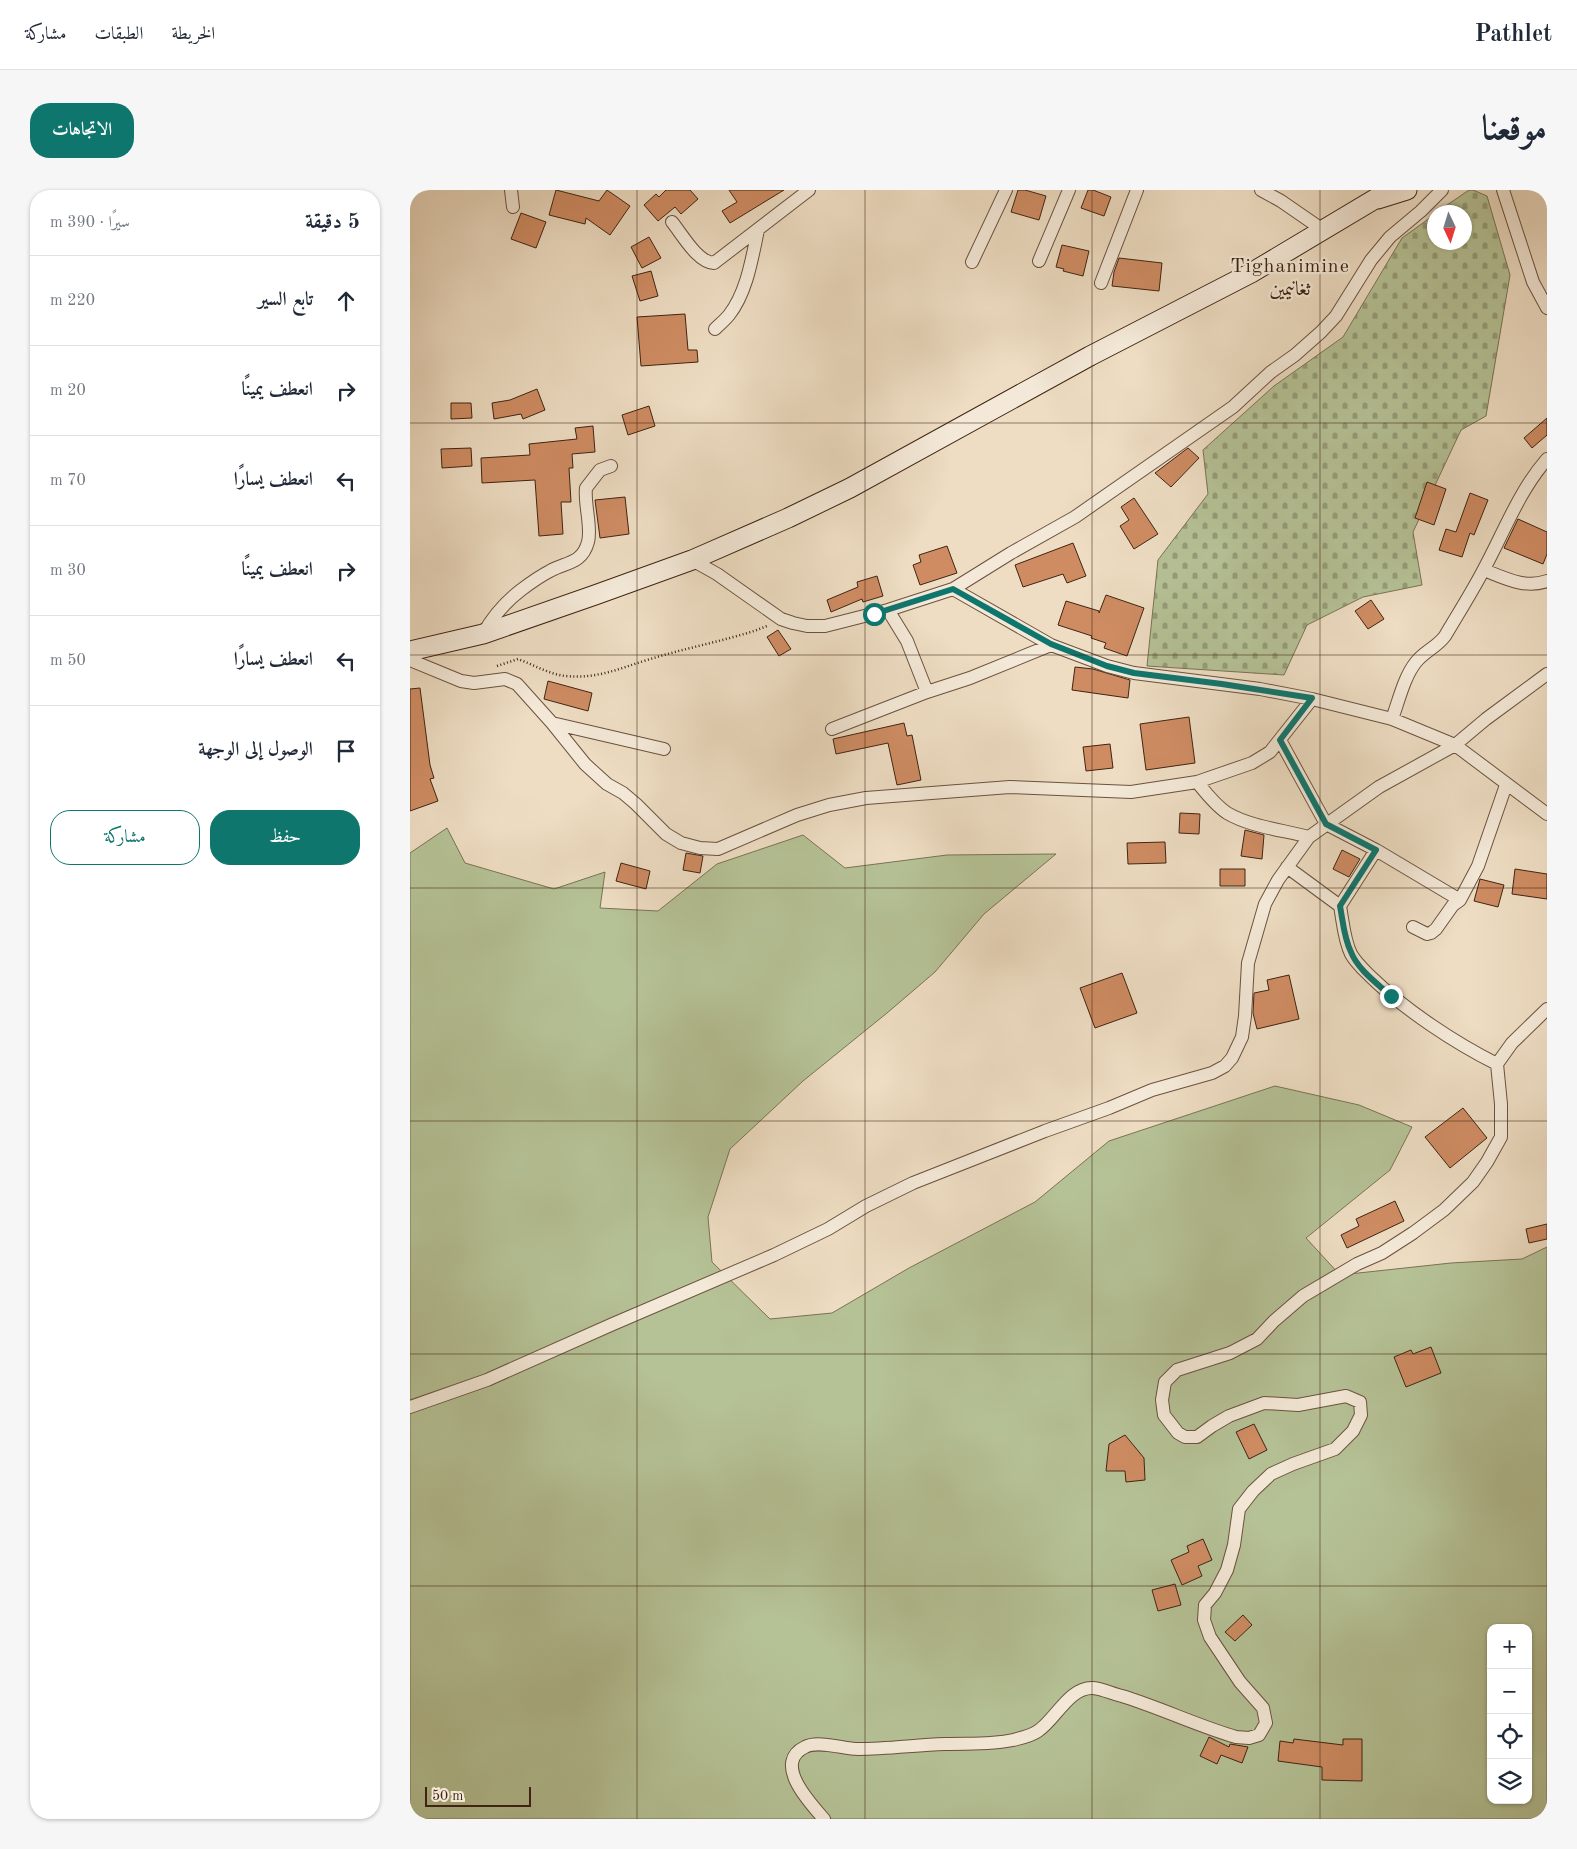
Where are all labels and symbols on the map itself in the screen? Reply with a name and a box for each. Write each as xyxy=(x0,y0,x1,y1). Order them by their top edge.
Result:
north arrow xyxy=(1427,205,1472,250)
district label: Tighanimine ثغانيمين xyxy=(1230,257,1350,300)
route start xyxy=(863,603,886,626)
route end xyxy=(1380,985,1403,1008)
scale bar xyxy=(425,1784,531,1807)

